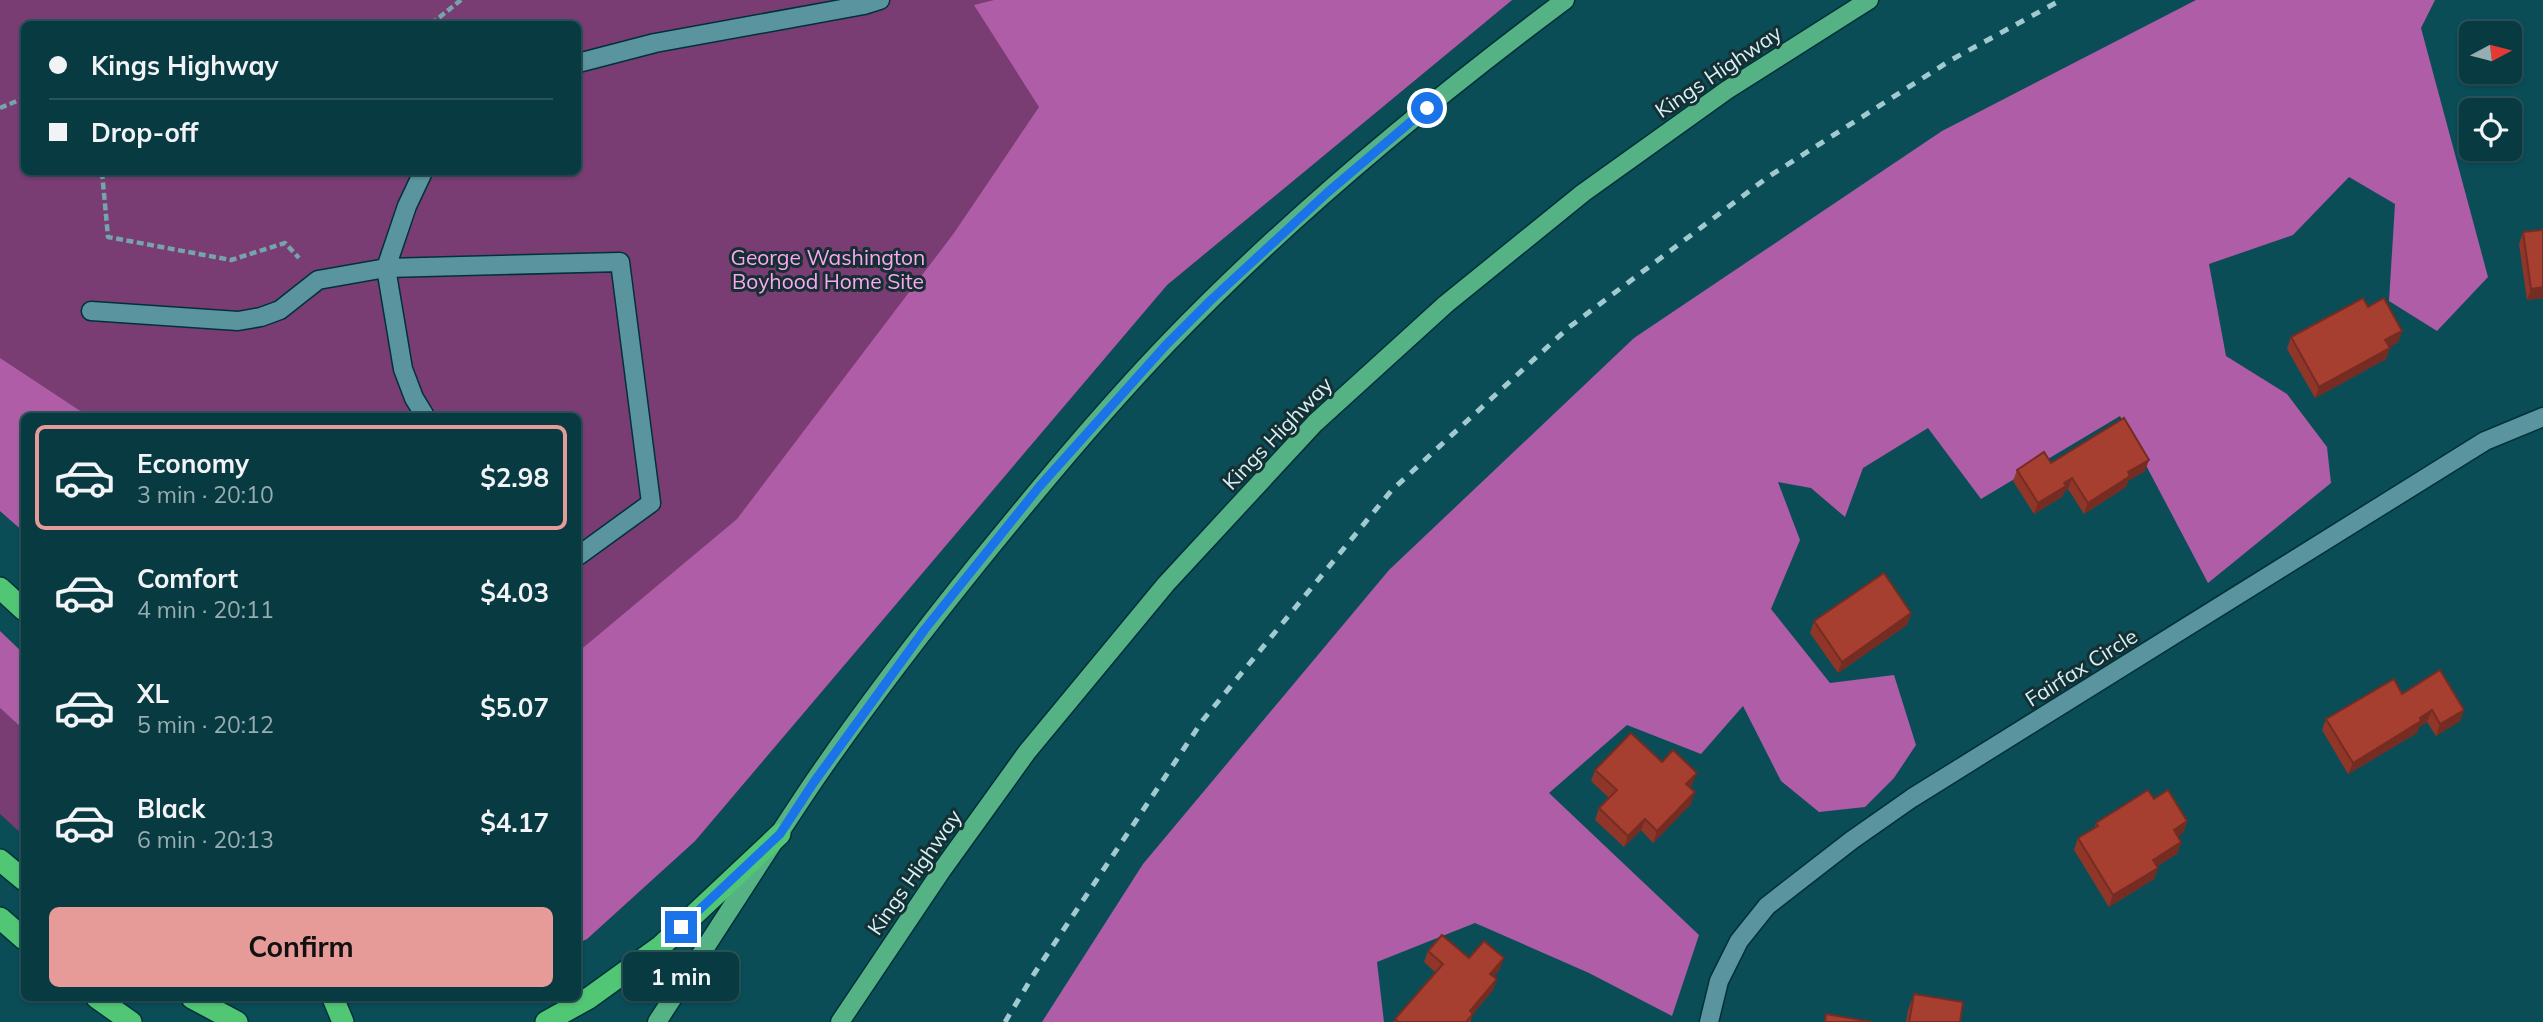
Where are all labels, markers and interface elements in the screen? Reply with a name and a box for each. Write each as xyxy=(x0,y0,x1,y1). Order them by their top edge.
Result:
street label: Kings Highway xyxy=(1650,19,1786,123)
north arrow xyxy=(2459,21,2522,84)
map controls xyxy=(2459,21,2522,161)
text: Kings Highway xyxy=(91,49,279,82)
route start xyxy=(1411,92,1443,124)
button: locate xyxy=(2459,98,2522,161)
text: Drop-off xyxy=(91,116,198,149)
park label: George Washington Boyhood Home Site xyxy=(731,244,925,294)
street label: Kings Highway xyxy=(1217,371,1337,495)
icon: car xyxy=(53,446,116,509)
text: Economy xyxy=(137,447,249,480)
text: $2.98 xyxy=(480,461,549,494)
text: 3 min · 20:10 xyxy=(137,480,274,509)
icon: car xyxy=(53,561,116,624)
text: Comfort xyxy=(137,562,238,595)
text: $4.03 xyxy=(480,576,549,609)
text: 4 min · 20:11 xyxy=(137,595,274,624)
street label: Fairfax Circle xyxy=(2020,622,2142,712)
icon: car xyxy=(53,676,116,739)
text: XL xyxy=(137,677,169,710)
text: $5.07 xyxy=(480,691,549,724)
text: 5 min · 20:12 xyxy=(137,710,274,739)
icon: car xyxy=(53,791,116,854)
text: Black xyxy=(137,792,205,825)
street label: Kings Highway xyxy=(861,804,967,940)
text: $4.17 xyxy=(480,806,549,839)
text: 6 min · 20:13 xyxy=(137,825,274,854)
button: Confirm xyxy=(49,907,553,987)
route end xyxy=(665,911,697,943)
callout: 1 min xyxy=(623,951,739,1000)
text: 1 min xyxy=(651,962,711,991)

